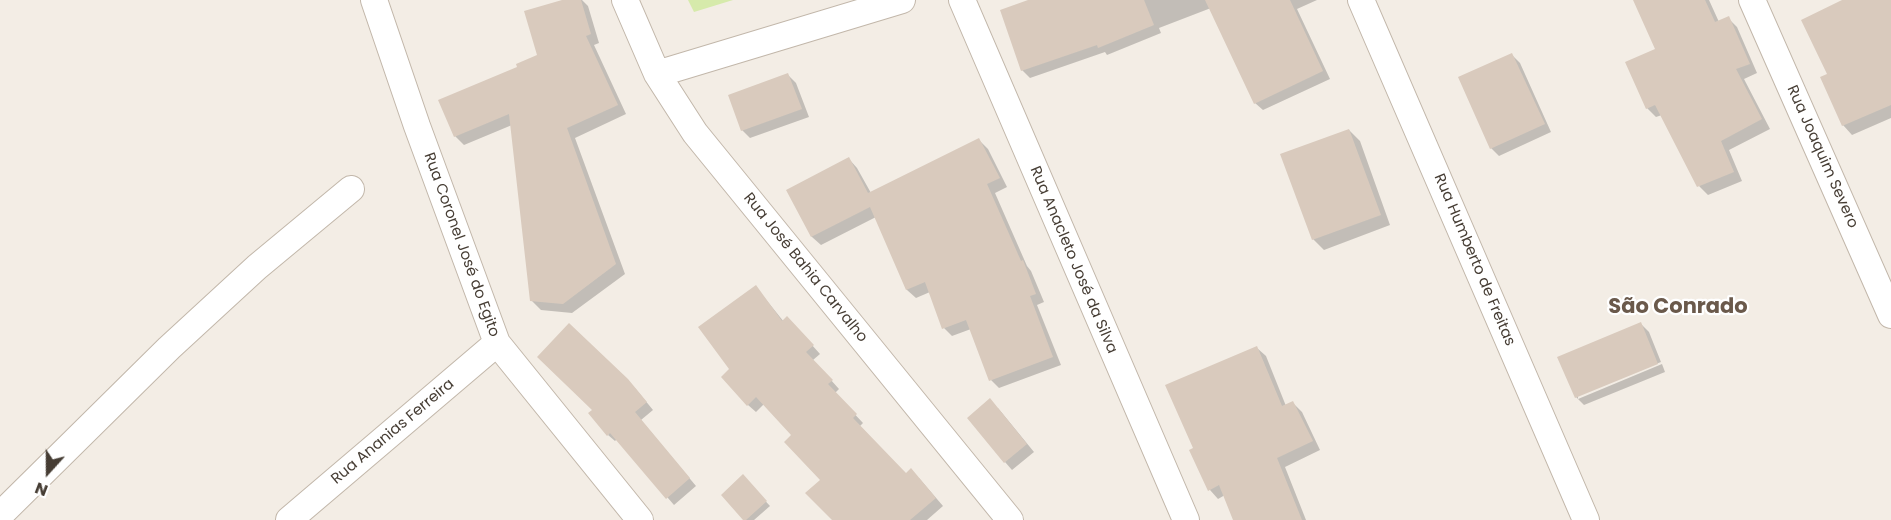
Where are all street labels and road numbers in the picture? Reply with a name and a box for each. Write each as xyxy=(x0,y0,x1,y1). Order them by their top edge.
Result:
street label: Rua Joaquim Severo xyxy=(1782,83,1862,231)
street label: Rua Coronel José do Egito xyxy=(419,150,503,340)
street label: Rua Anacleto José da Silva xyxy=(1025,164,1121,356)
street label: Rua Humberto de Freitas xyxy=(1429,171,1519,349)
street label: Rua José Bahia Carvalho xyxy=(739,190,871,346)
street label: Rua Ananias Ferreira xyxy=(328,375,458,489)

